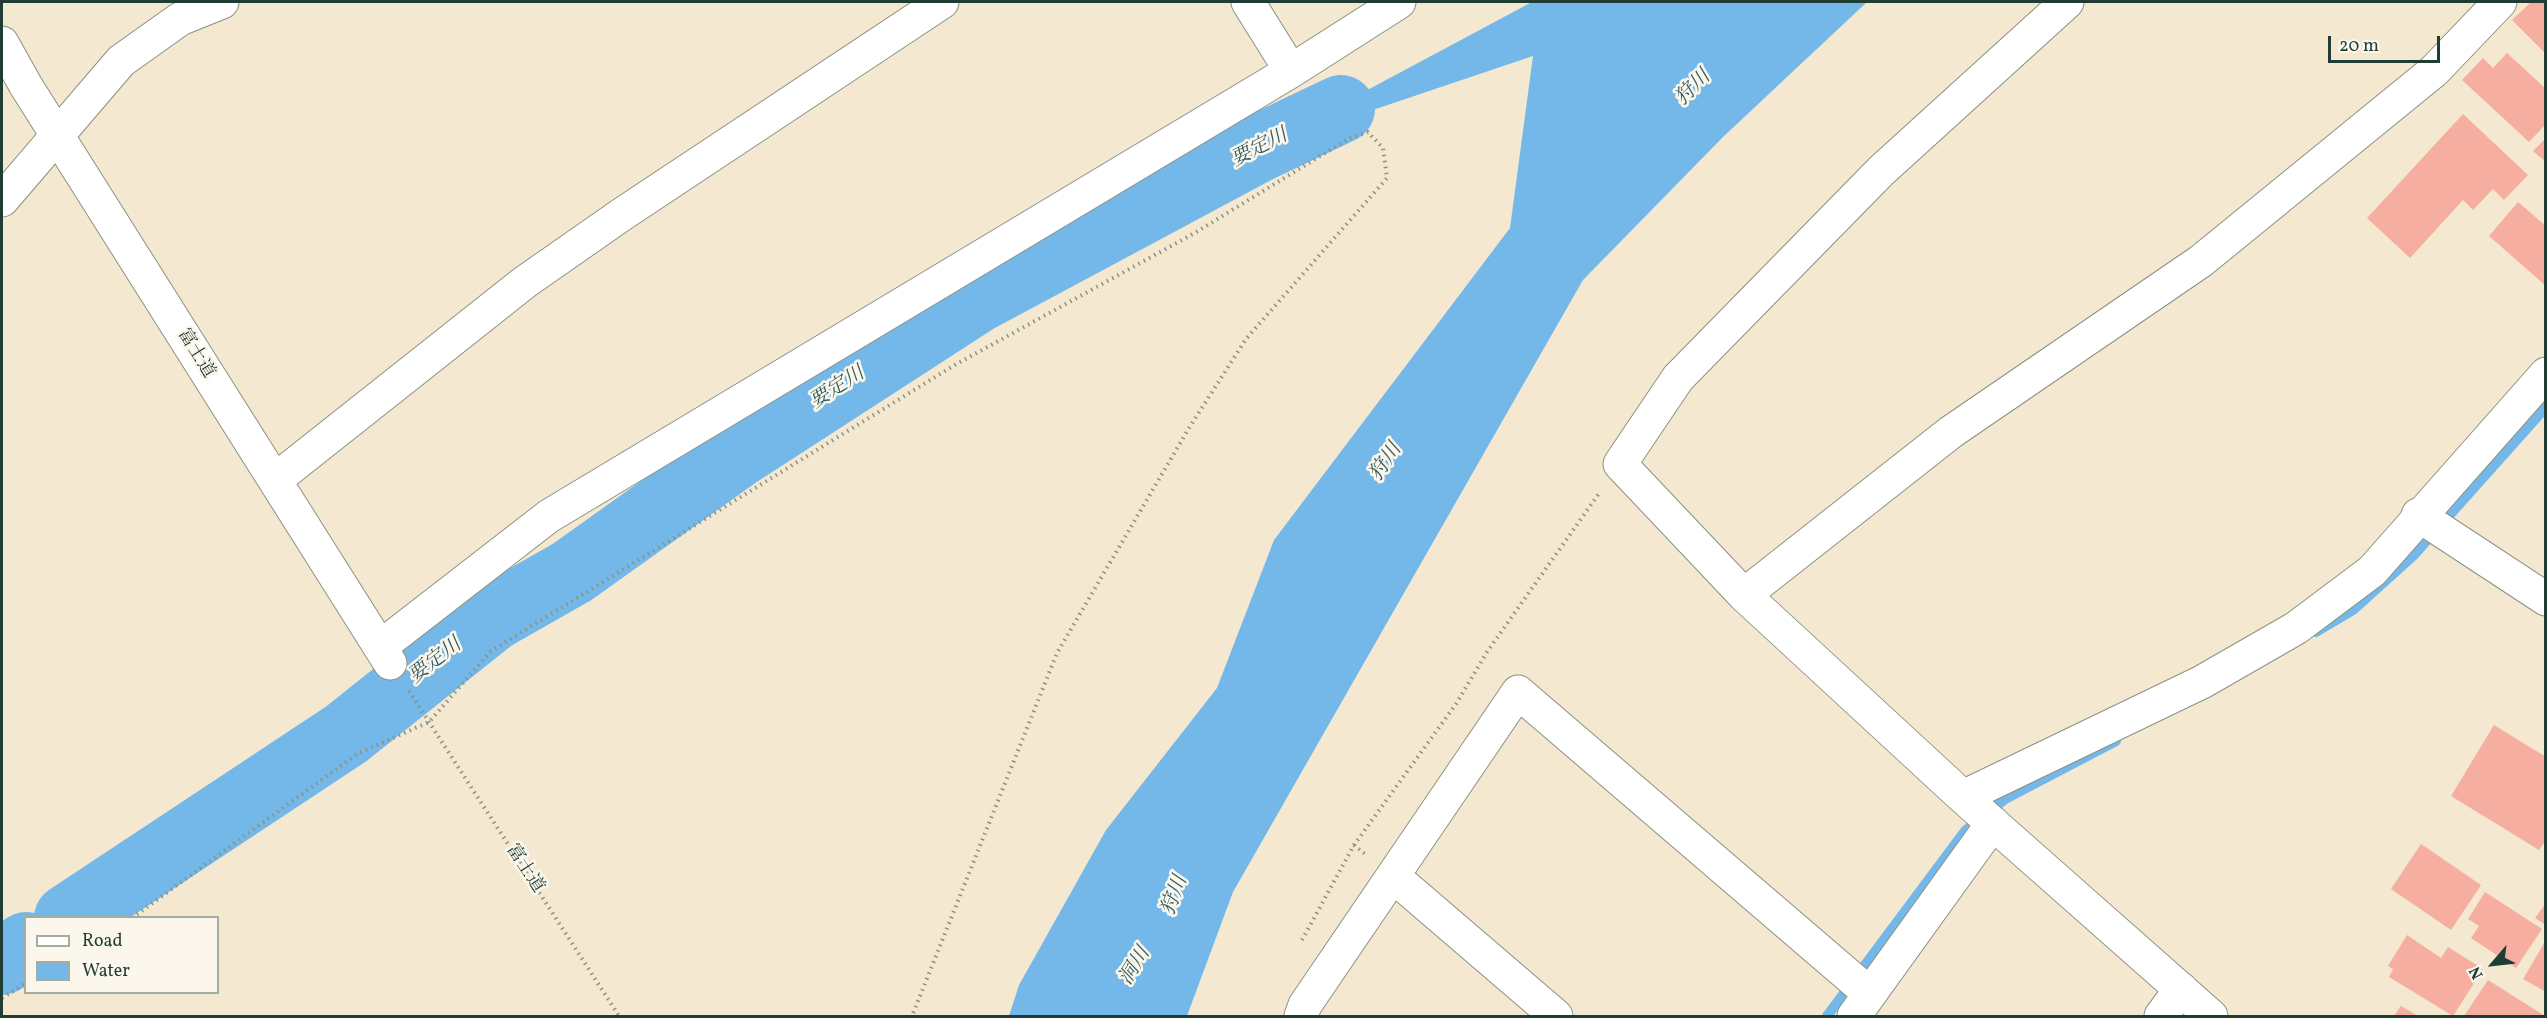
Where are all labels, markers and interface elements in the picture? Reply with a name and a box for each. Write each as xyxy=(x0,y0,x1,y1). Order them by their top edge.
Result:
scale bar xyxy=(2331,24,2444,62)
text: 20 m xyxy=(2339,34,2379,59)
water label: 狩川 xyxy=(1671,66,1717,112)
water label: 要定川 xyxy=(1228,125,1292,173)
street label: 富士道 xyxy=(172,325,218,383)
water label: 要定川 xyxy=(806,363,870,415)
water label: 狩川 xyxy=(1366,440,1408,486)
water label: 要定川 xyxy=(405,634,467,690)
street label: 富士道 xyxy=(500,840,548,898)
water label: 狩川 xyxy=(1158,873,1194,919)
legend xyxy=(24,916,219,994)
text: Road xyxy=(82,929,123,954)
north arrow xyxy=(2463,934,2523,994)
water label: 洞川 xyxy=(1115,944,1157,990)
text: Water xyxy=(82,959,130,984)
text: N xyxy=(2465,962,2490,983)

